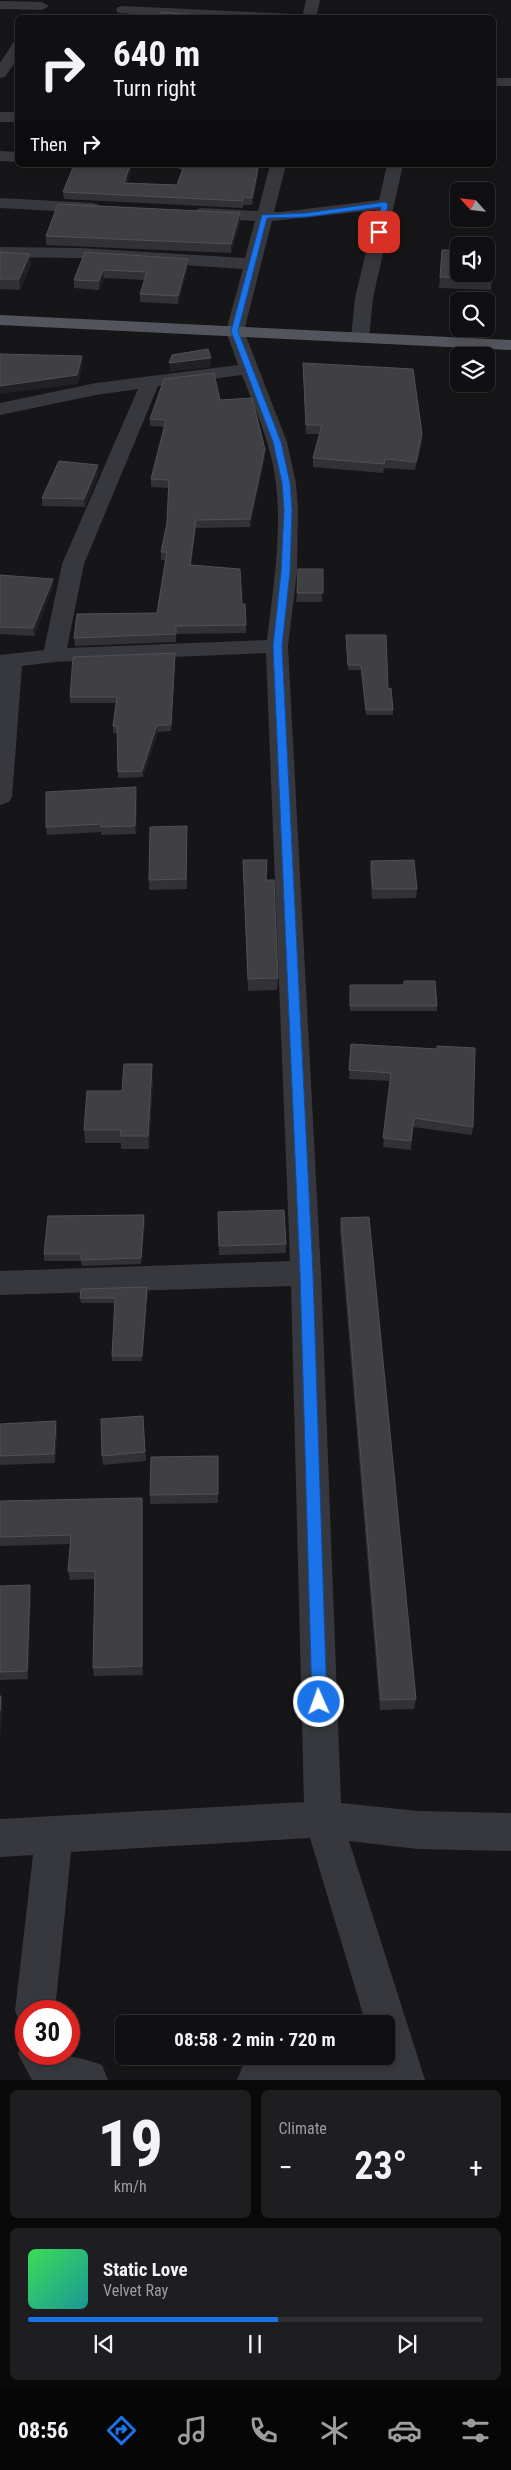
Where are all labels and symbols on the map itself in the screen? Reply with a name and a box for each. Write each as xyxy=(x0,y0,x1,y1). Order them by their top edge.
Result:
north arrow xyxy=(450,182,495,228)
pin xyxy=(358,211,400,253)
position arrow xyxy=(292,1675,344,1727)
speed limit sign: 30 xyxy=(15,2000,80,2065)

